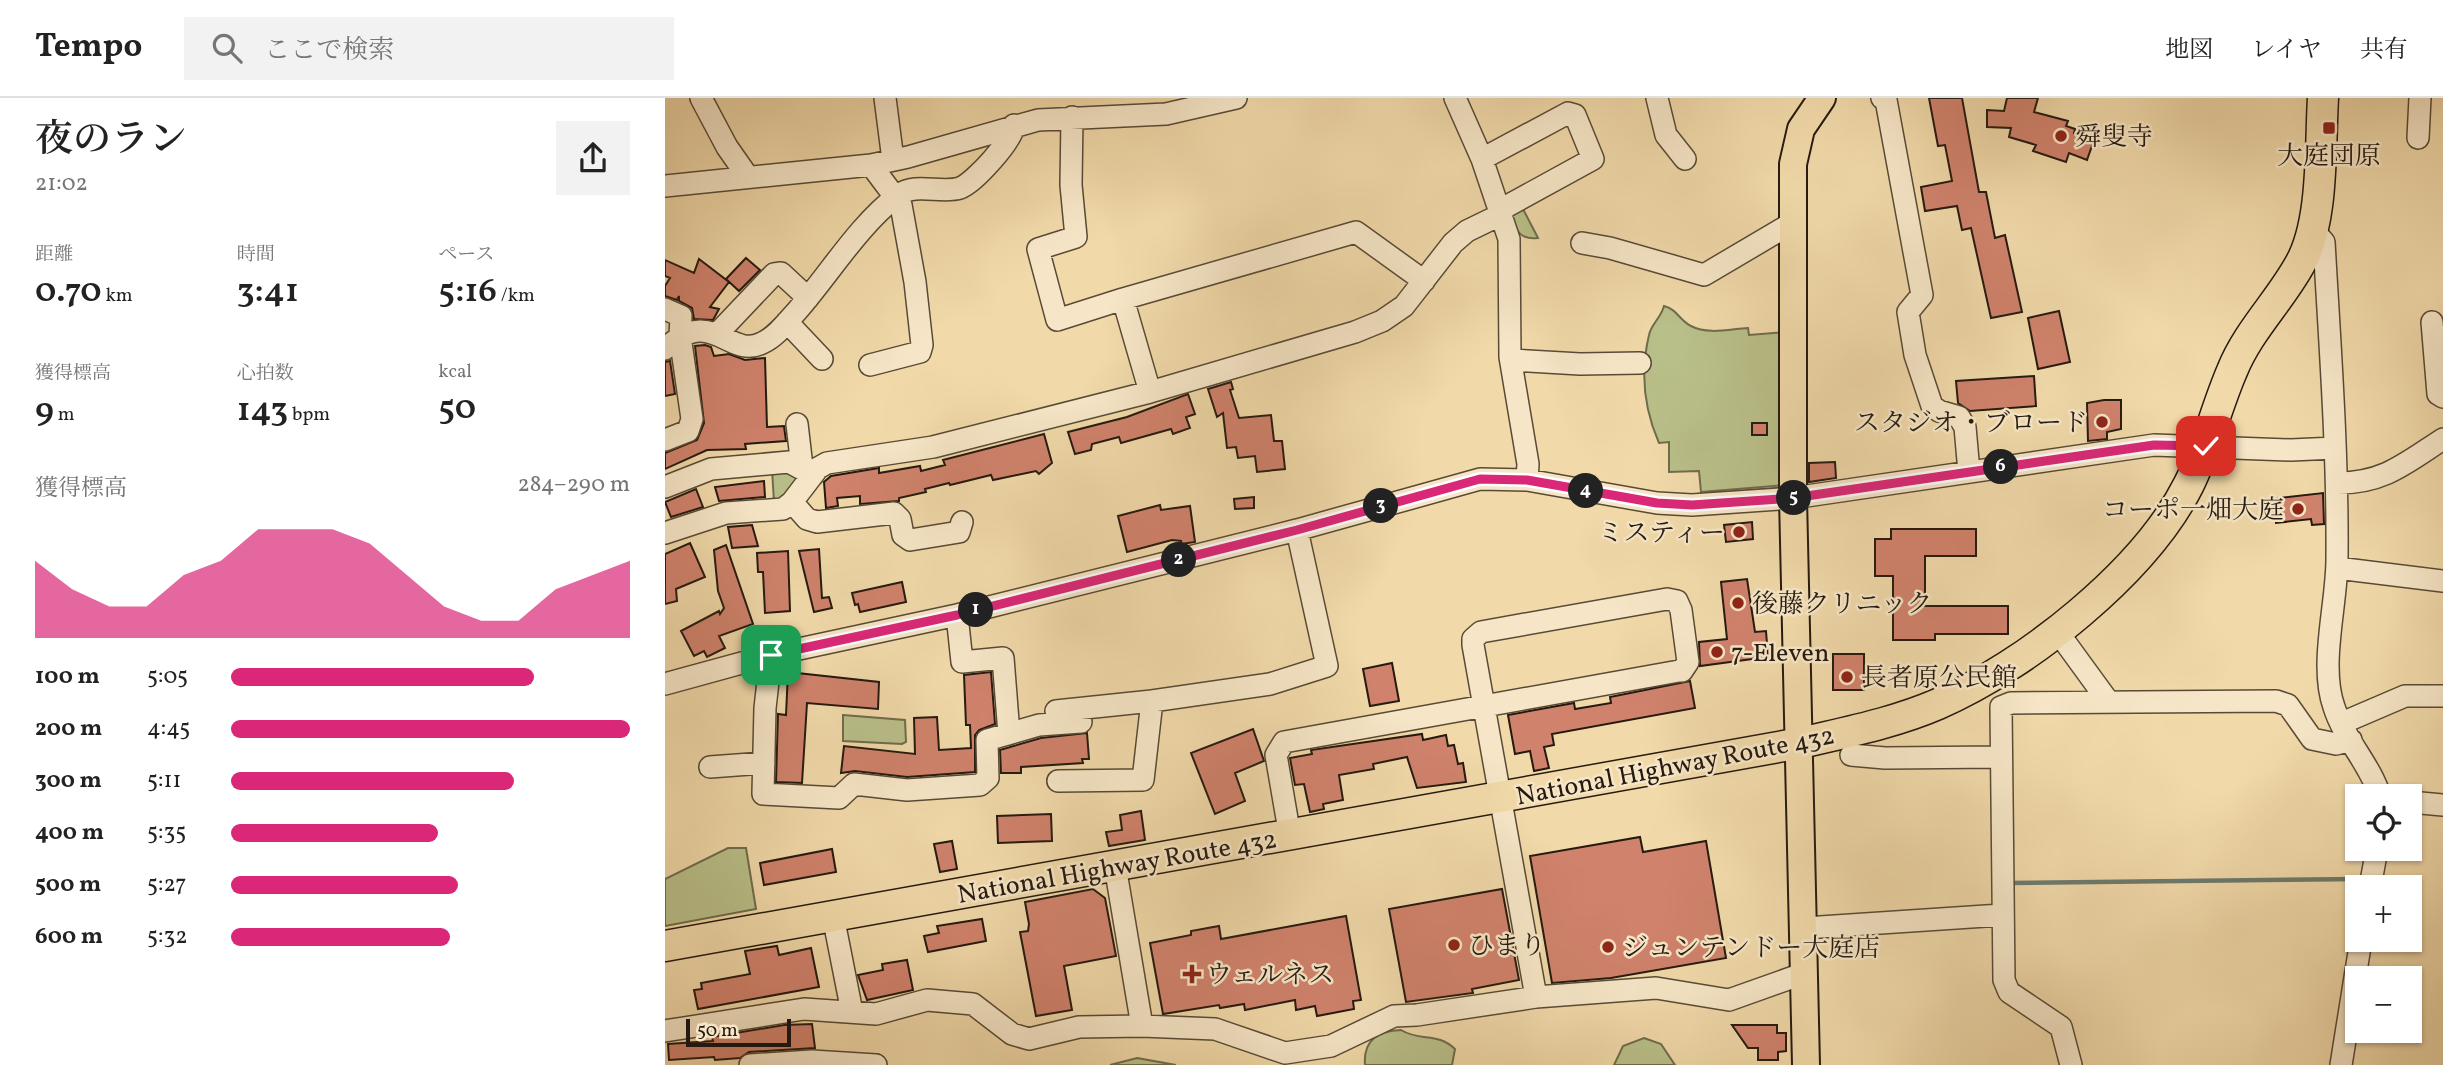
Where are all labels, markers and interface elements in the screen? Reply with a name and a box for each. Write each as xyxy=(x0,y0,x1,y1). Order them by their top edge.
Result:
search box xyxy=(184,17,674,80)
text: Tempo xyxy=(35,25,142,71)
icon: search xyxy=(208,29,246,67)
text: ここで検索 xyxy=(264,33,394,69)
text: 地図 xyxy=(2165,34,2213,68)
text: レイヤ xyxy=(2251,34,2322,68)
text: 共有 xyxy=(2360,34,2408,68)
text: 夜のラン xyxy=(35,115,187,168)
place label: 舜叟寺 xyxy=(2075,120,2153,156)
marker: 大庭団原 xyxy=(2321,120,2337,136)
button: share xyxy=(556,121,630,195)
marker: 舜叟寺 xyxy=(2053,128,2069,144)
place label: 大庭団原 xyxy=(2277,139,2381,175)
text: 21:02 xyxy=(35,168,88,200)
text: 距離 xyxy=(35,242,73,268)
text: 時間 xyxy=(237,242,275,268)
text: ペース xyxy=(438,242,494,268)
text: 0.70 xyxy=(35,268,102,316)
text: 3:41 xyxy=(237,268,299,316)
text: 5:16 xyxy=(438,268,497,316)
text: km xyxy=(102,283,133,309)
text: /km xyxy=(497,283,535,309)
text: kcal xyxy=(438,359,472,385)
text: 獲得標高 xyxy=(35,361,111,387)
text: 心拍数 xyxy=(237,361,294,387)
text: 50 xyxy=(438,385,476,433)
text: 9 xyxy=(35,387,54,435)
text: 143 xyxy=(237,387,288,435)
text: m xyxy=(54,402,75,428)
text: bpm xyxy=(288,402,330,428)
place label: スタジオ・ブロード xyxy=(1854,406,2088,442)
marker: スタジオ・ブロード xyxy=(2094,414,2110,430)
pin xyxy=(2176,416,2236,476)
icon: check xyxy=(2187,427,2225,465)
pin: 6 xyxy=(1983,450,2019,484)
text: 6 xyxy=(1995,453,2006,479)
text: 284–290 m xyxy=(518,469,630,501)
text: 獲得標高 xyxy=(35,473,127,505)
pin: 4 xyxy=(1569,474,1604,508)
text: 4 xyxy=(1580,477,1591,503)
pin: 5 xyxy=(1777,480,1811,516)
text: 5 xyxy=(1789,484,1798,510)
pin: 3 xyxy=(1363,488,1399,524)
text: 3 xyxy=(1376,492,1385,518)
place label: コーポ一畑大庭 xyxy=(2102,493,2284,529)
marker: コーポ一畑大庭 xyxy=(2290,501,2306,517)
place label: ミスティー xyxy=(1598,516,1725,552)
marker: ミスティー xyxy=(1731,524,1747,540)
pin: 2 xyxy=(1161,542,1197,578)
text: 2 xyxy=(1174,546,1183,572)
place label: 後藤クリニック xyxy=(1752,587,1932,623)
pin: 1 xyxy=(959,592,993,628)
marker: 後藤クリニック xyxy=(1730,595,1746,611)
text: 1 xyxy=(972,596,979,622)
pin xyxy=(741,625,801,685)
icon: arrive xyxy=(752,636,790,674)
place label: 7-Eleven xyxy=(1731,636,1829,672)
marker: 7-Eleven xyxy=(1709,644,1725,660)
text: 100 m xyxy=(35,661,100,693)
text: 5:05 xyxy=(147,661,188,693)
place label: 長者原公民館 xyxy=(1861,661,2017,697)
marker: 長者原公民館 xyxy=(1839,669,1855,685)
text: 200 m xyxy=(35,713,102,745)
text: 4:45 xyxy=(147,713,190,745)
street label: National Highway Route 432 xyxy=(1513,718,1838,816)
text: 300 m xyxy=(35,765,102,797)
text: 5:11 xyxy=(147,765,181,797)
map controls xyxy=(2345,784,2422,1043)
button: locate xyxy=(2345,784,2422,861)
text: 400 m xyxy=(35,817,104,849)
text: 5:35 xyxy=(147,817,186,849)
street label: National Highway Route 432 xyxy=(955,822,1280,914)
text: 500 m xyxy=(35,869,101,901)
text: 5:27 xyxy=(147,869,186,901)
button: + xyxy=(2345,875,2422,952)
text: 600 m xyxy=(35,921,103,953)
text: 5:32 xyxy=(147,921,188,953)
place label: ひまり xyxy=(1468,929,1546,965)
place label: ジュンテンドー大庭店 xyxy=(1622,931,1880,967)
marker: ひまり xyxy=(1446,937,1462,953)
marker: ジュンテンドー大庭店 xyxy=(1600,939,1616,955)
place label: ウェルネス xyxy=(1206,958,1334,994)
marker: ウェルネス xyxy=(1184,966,1200,982)
button: − xyxy=(2345,966,2422,1043)
scale bar xyxy=(686,1016,791,1048)
text: 50 m xyxy=(697,1018,738,1044)

